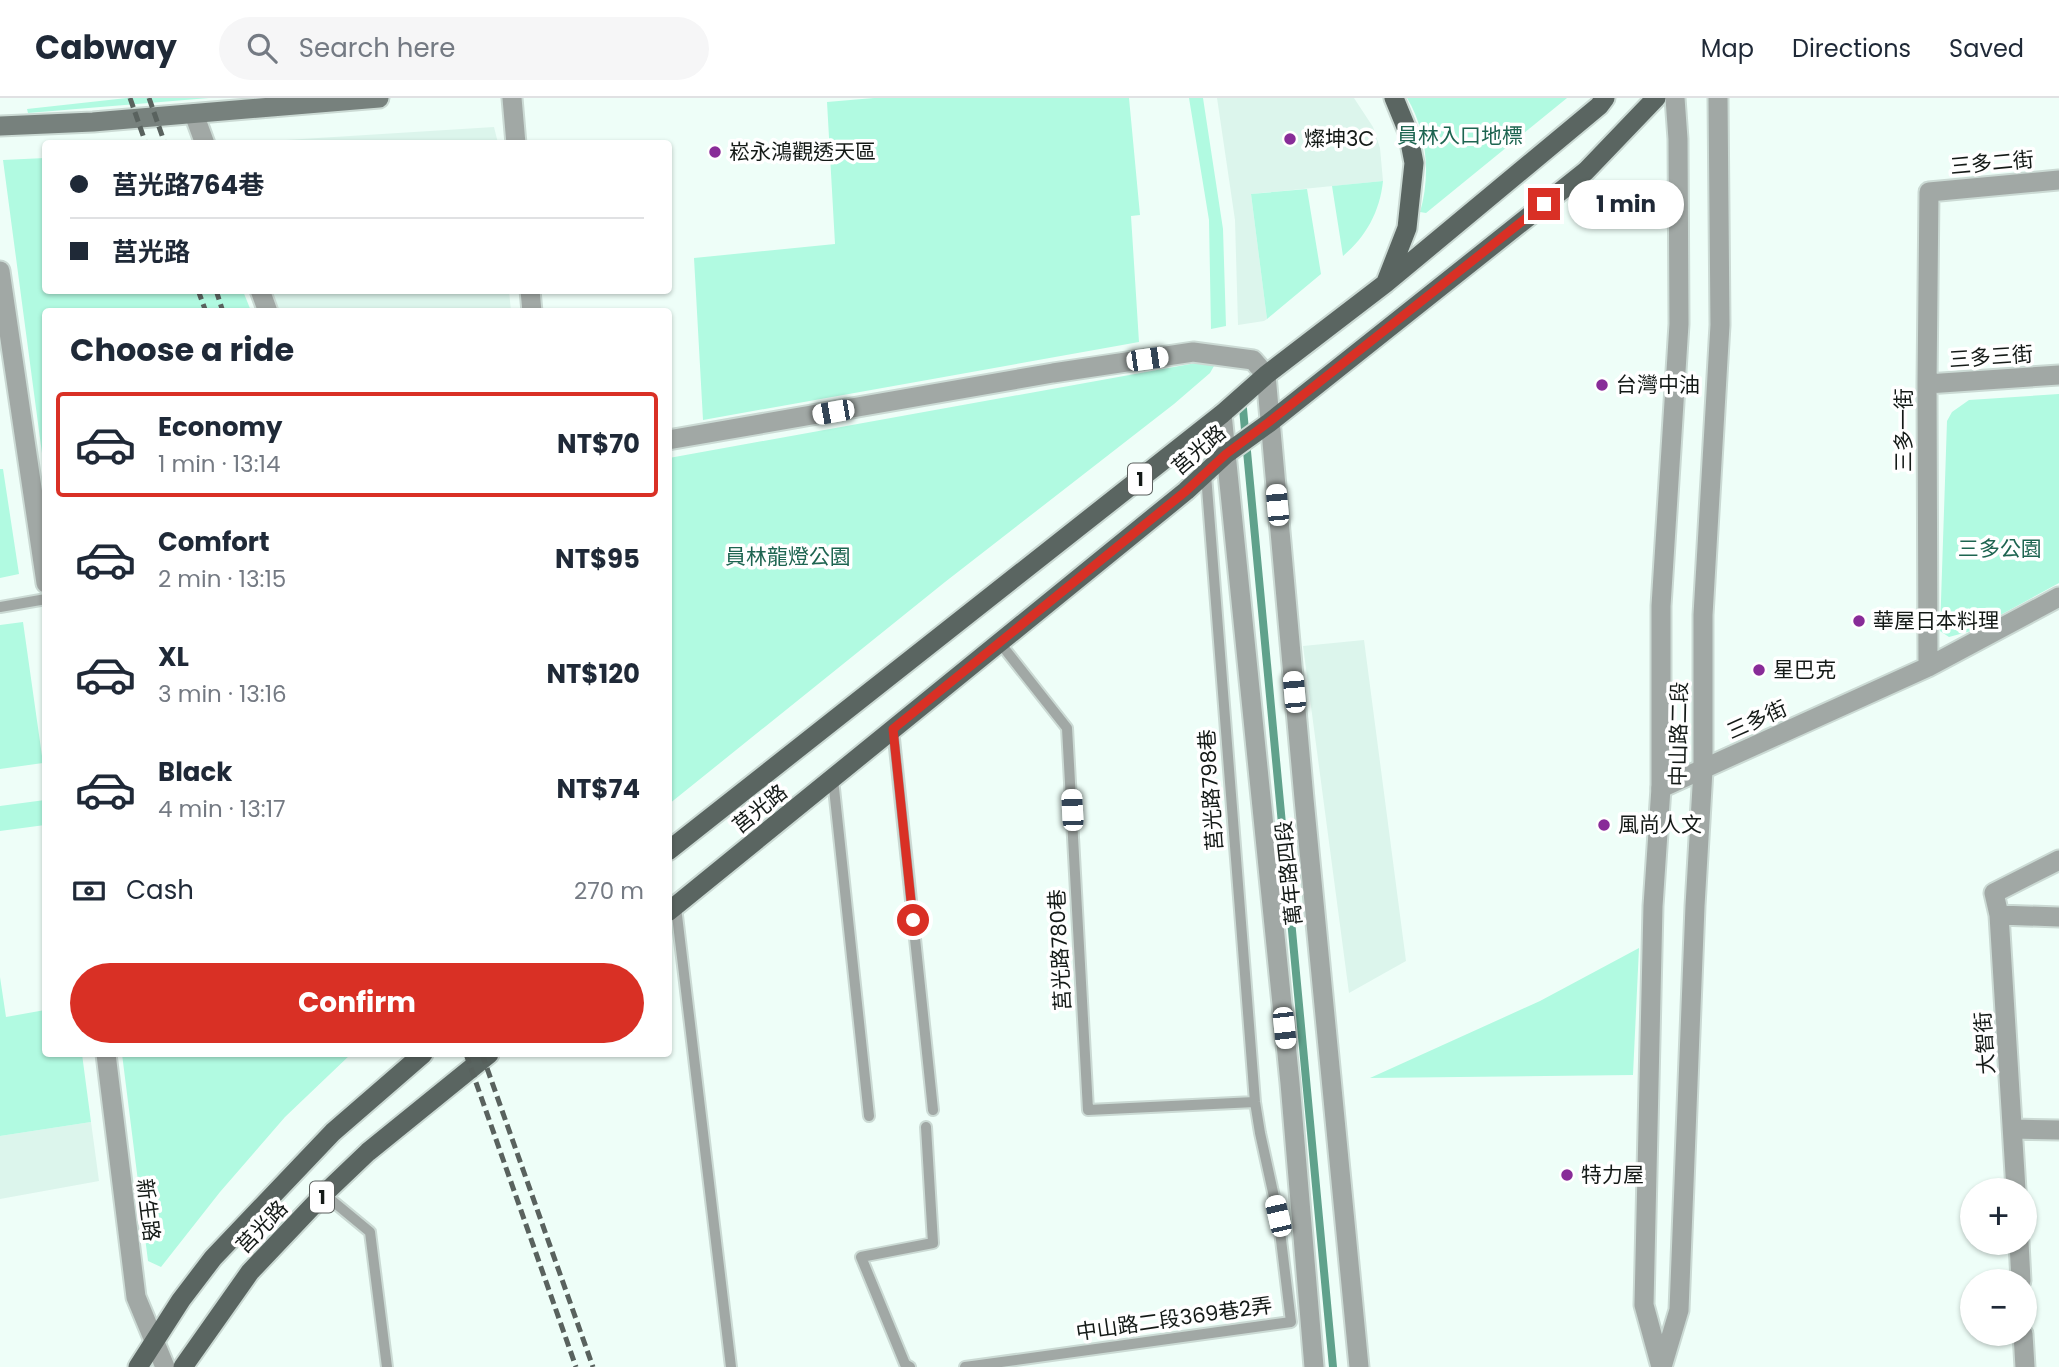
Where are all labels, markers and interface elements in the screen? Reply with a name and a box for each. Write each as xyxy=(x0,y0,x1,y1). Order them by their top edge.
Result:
search box xyxy=(219,17,709,80)
text: Cabway xyxy=(35,24,177,71)
icon: search xyxy=(243,29,281,67)
text: Search here xyxy=(299,30,455,66)
text: Map xyxy=(1701,32,1754,65)
text: Directions xyxy=(1792,32,1911,65)
text: Saved xyxy=(1949,32,2024,65)
park label: 員林入口地標 xyxy=(1397,121,1523,150)
place label: 燦坤3C xyxy=(1304,124,1375,153)
marker: 燦坤3C xyxy=(1282,131,1298,147)
place label: 崧永鴻觀透天區 xyxy=(729,137,876,166)
marker: 崧永鴻觀透天區 xyxy=(707,144,723,160)
street label: 三多二街 xyxy=(1949,144,2035,181)
text: 莒光路764巷 xyxy=(112,167,264,203)
callout: 1 min xyxy=(1568,180,1684,228)
route end xyxy=(1528,188,1560,220)
text: 1 min xyxy=(1596,188,1656,220)
text: 莒光路 xyxy=(112,234,190,270)
text: Choose a ride xyxy=(70,327,294,372)
street label: 三多三街 xyxy=(1948,339,2034,374)
car xyxy=(1125,346,1170,372)
place label: 台灣中油 xyxy=(1616,370,1700,399)
marker: 台灣中油 xyxy=(1594,377,1610,393)
street label: 三多一街 xyxy=(1889,388,1918,472)
car xyxy=(811,398,856,426)
text: Economy xyxy=(158,409,282,445)
icon: car xyxy=(74,413,137,476)
street label: 莒光路 xyxy=(1165,418,1232,481)
text: NT$70 xyxy=(557,426,640,462)
text: 1 min · 13:14 xyxy=(158,448,280,480)
road number: 1 xyxy=(1128,464,1152,494)
car xyxy=(1265,483,1290,527)
text: Comfort xyxy=(158,524,270,560)
icon: car xyxy=(74,528,137,591)
park label: 三多公園 xyxy=(1958,534,2042,563)
text: NT$95 xyxy=(555,541,640,577)
park label: 員林龍燈公園 xyxy=(725,542,851,571)
text: 2 min · 13:15 xyxy=(158,563,286,595)
place label: 華屋日本料理 xyxy=(1873,606,1999,635)
marker: 華屋日本料理 xyxy=(1851,613,1867,629)
text: XL xyxy=(158,639,189,675)
icon: car xyxy=(74,643,137,706)
place label: 星巴克 xyxy=(1773,655,1836,684)
text: NT$120 xyxy=(546,656,640,692)
marker: 星巴克 xyxy=(1751,662,1767,678)
car xyxy=(1282,670,1307,714)
text: 3 min · 13:16 xyxy=(158,678,287,710)
street label: 中山路二段 xyxy=(1663,681,1694,787)
street label: 三多街 xyxy=(1722,693,1791,746)
street label: 莒光路798巷 xyxy=(1192,728,1229,852)
text: Black xyxy=(158,754,232,790)
icon: car xyxy=(74,758,137,821)
text: NT$74 xyxy=(556,771,640,807)
street label: 莒光路 xyxy=(726,778,793,840)
car xyxy=(1061,788,1084,832)
text: 4 min · 13:17 xyxy=(158,793,286,825)
place label: 風尚人文 xyxy=(1618,810,1702,839)
marker: 風尚人文 xyxy=(1596,817,1612,833)
street label: 萬年路四段 xyxy=(1269,819,1308,927)
icon: cash xyxy=(70,872,108,910)
text: Cash xyxy=(126,872,194,908)
text: 270 m xyxy=(574,875,644,907)
street label: 莒光路780巷 xyxy=(1042,888,1077,1012)
route start xyxy=(897,904,929,936)
button: Confirm xyxy=(70,963,644,1043)
car xyxy=(1272,1006,1297,1050)
street label: 大智街 xyxy=(1968,1011,2001,1075)
place label: 特力屋 xyxy=(1581,1160,1644,1189)
marker: 特力屋 xyxy=(1559,1167,1575,1183)
street label: 新生路 xyxy=(130,1177,167,1243)
map controls xyxy=(1960,1178,2037,1346)
button: + xyxy=(1960,1178,2037,1255)
road number: 1 xyxy=(310,1182,334,1212)
car xyxy=(1264,1193,1293,1239)
street label: 莒光路 xyxy=(229,1194,294,1259)
button: − xyxy=(1960,1269,2037,1346)
street label: 中山路二段369巷2弄 xyxy=(1074,1290,1274,1347)

